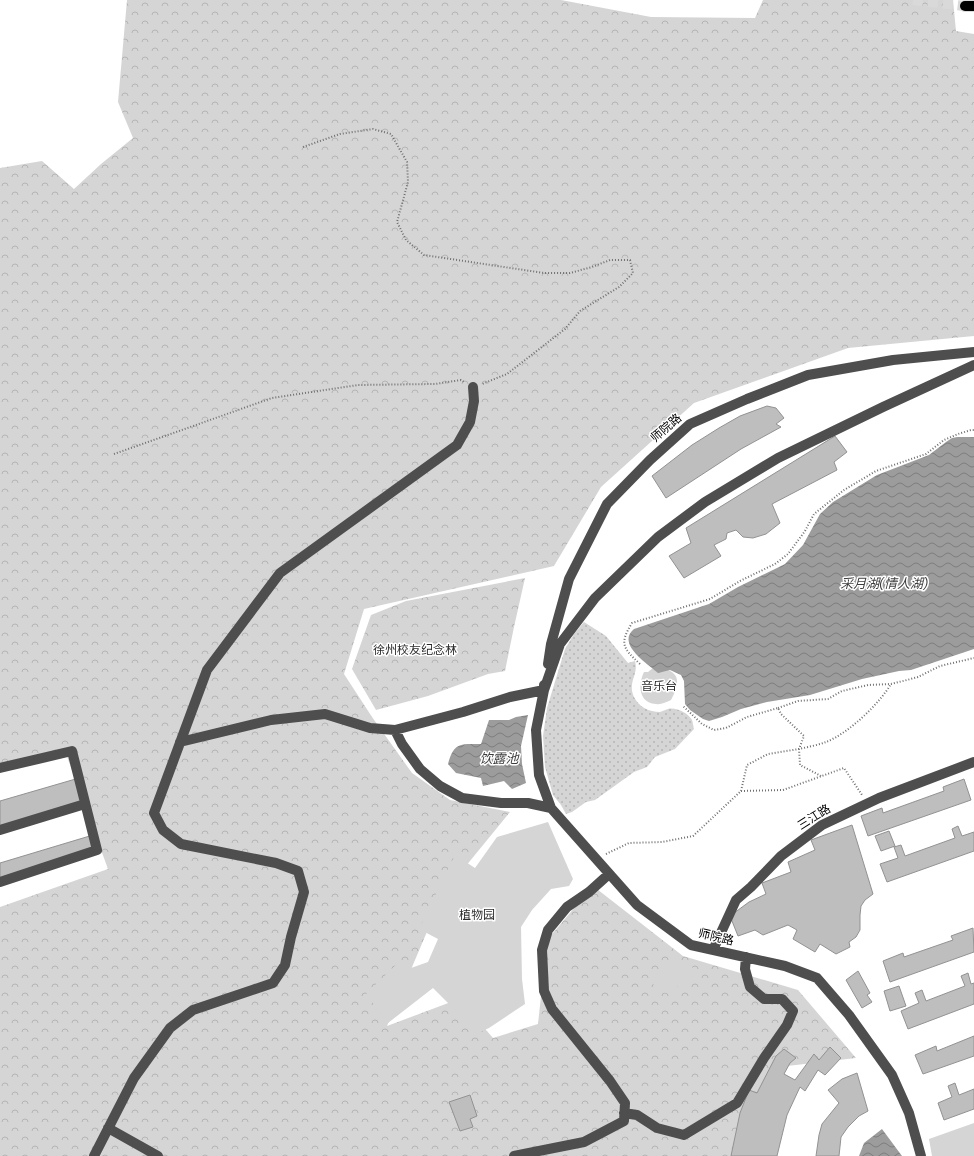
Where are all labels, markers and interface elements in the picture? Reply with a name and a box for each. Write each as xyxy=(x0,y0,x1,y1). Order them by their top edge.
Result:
street label: 师院路 xyxy=(647,410,685,446)
water label: 采月湖(情人湖) xyxy=(840,575,928,592)
park label: 徐州校友纪念林 xyxy=(373,642,457,658)
park label: 音乐台 xyxy=(641,678,677,694)
water label: 饮露池 xyxy=(479,750,520,767)
street label: 三江路 xyxy=(794,801,834,833)
park label: 植物园 xyxy=(459,907,495,923)
street label: 师院路 xyxy=(697,925,735,949)

